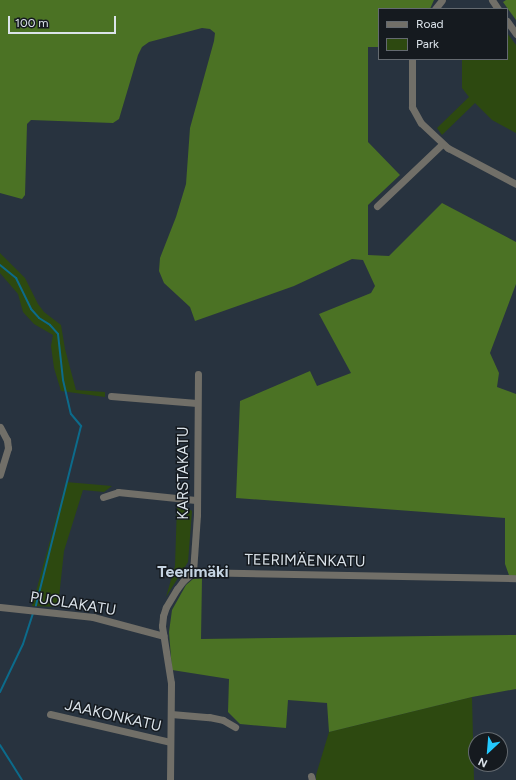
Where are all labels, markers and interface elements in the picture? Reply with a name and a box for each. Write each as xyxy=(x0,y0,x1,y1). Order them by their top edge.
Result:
scale bar xyxy=(10,8,118,34)
legend xyxy=(378,8,508,60)
text: 100 m xyxy=(15,16,49,30)
text: Road xyxy=(416,17,444,31)
text: Park xyxy=(416,37,439,51)
street label: KARSTAKATU xyxy=(175,426,193,520)
street label: TEERIMÄENKATU xyxy=(244,551,366,571)
district label: Teerimäki xyxy=(157,562,229,582)
street label: PUOLAKATU xyxy=(29,588,117,620)
street label: JAAKONKATU xyxy=(63,696,163,736)
north arrow xyxy=(468,732,508,772)
text: N xyxy=(476,755,490,770)

